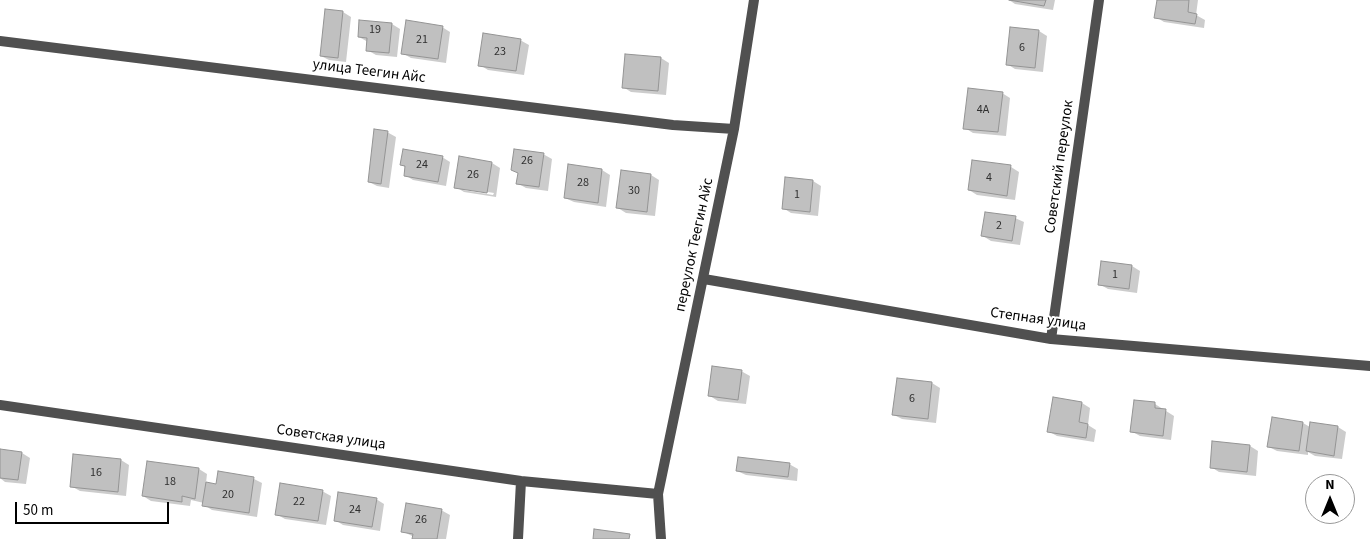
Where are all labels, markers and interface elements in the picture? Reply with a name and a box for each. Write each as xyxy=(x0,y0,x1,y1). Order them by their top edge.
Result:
house number: 19 xyxy=(369,23,381,37)
house number: 21 xyxy=(416,33,428,47)
house number: 6 xyxy=(1019,41,1025,55)
house number: 23 xyxy=(494,45,506,59)
street label: улица Теегин Айс xyxy=(311,56,427,88)
street label: Советский переулок xyxy=(1042,99,1078,235)
house number: 4А xyxy=(977,103,989,117)
house number: 26 xyxy=(521,154,533,168)
house number: 24 xyxy=(416,158,428,172)
house number: 26 xyxy=(467,168,479,182)
house number: 4 xyxy=(986,171,992,185)
house number: 28 xyxy=(577,176,589,190)
street label: переулок Теегин Айс xyxy=(672,176,718,314)
house number: 30 xyxy=(628,184,640,198)
house number: 1 xyxy=(794,188,800,202)
house number: 2 xyxy=(996,219,1002,233)
house number: 1 xyxy=(1112,268,1118,282)
street label: Степная улица xyxy=(989,304,1087,336)
house number: 6 xyxy=(909,392,915,406)
street label: Советская улица xyxy=(275,421,387,455)
house number: 16 xyxy=(90,466,102,480)
north arrow xyxy=(1305,474,1355,524)
house number: 18 xyxy=(164,475,176,489)
text: N xyxy=(1325,475,1335,495)
house number: 20 xyxy=(222,488,234,502)
scale bar xyxy=(18,492,171,524)
house number: 22 xyxy=(293,495,305,509)
text: 50 m xyxy=(23,500,53,521)
house number: 24 xyxy=(349,503,361,517)
house number: 26 xyxy=(415,513,427,527)

